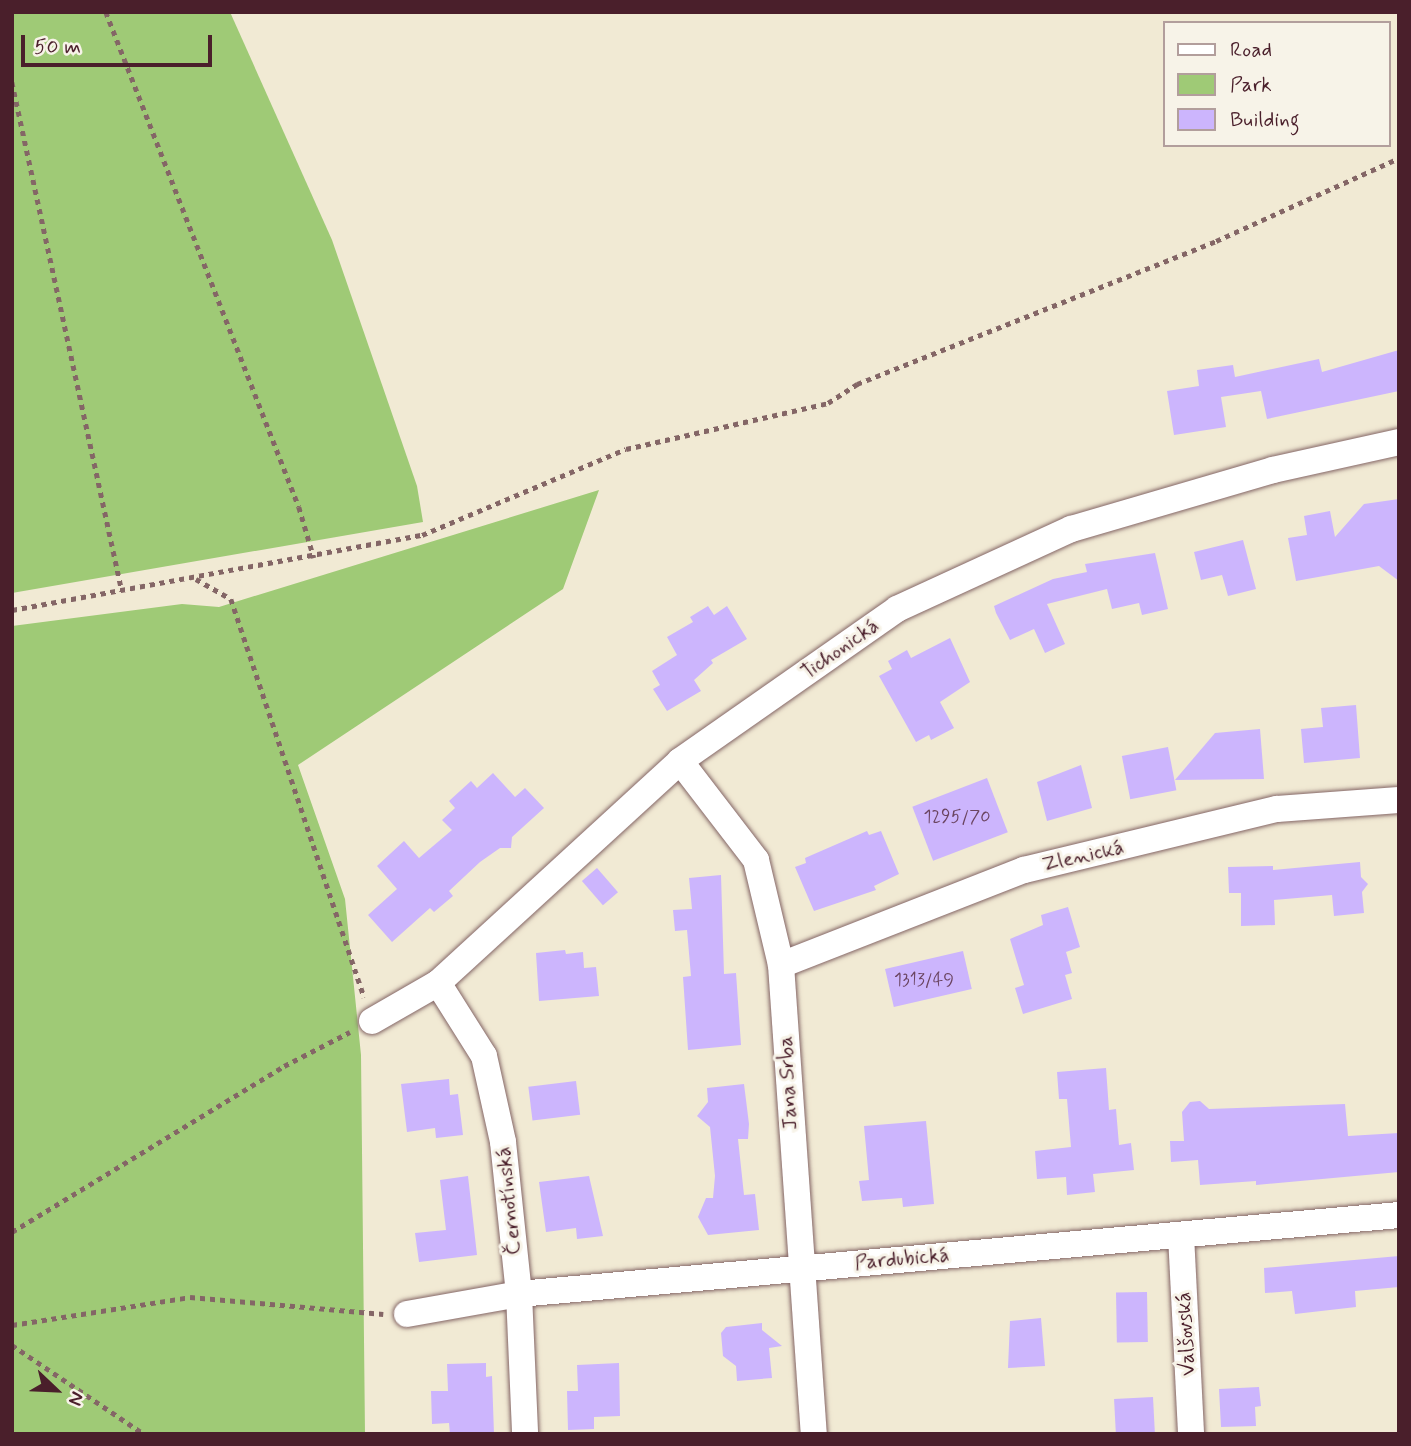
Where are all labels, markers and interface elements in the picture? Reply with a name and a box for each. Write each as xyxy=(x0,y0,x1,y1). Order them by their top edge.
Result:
scale bar xyxy=(24,21,215,65)
legend xyxy=(1162,21,1390,147)
text: 50 m xyxy=(34,33,81,61)
text: Road xyxy=(1230,36,1272,64)
text: Park xyxy=(1230,71,1272,99)
text: Building xyxy=(1230,106,1300,134)
street label: Tichonická xyxy=(796,613,884,685)
house number: 1295/70 xyxy=(924,806,990,828)
street label: Zlenická xyxy=(1040,834,1126,878)
house number: 1313/49 xyxy=(894,969,954,991)
street label: Jana Srba xyxy=(773,1036,803,1130)
street label: Černotínská xyxy=(491,1146,527,1256)
street label: Pardubická xyxy=(854,1242,950,1276)
street label: Valšovská xyxy=(1171,1291,1201,1377)
north arrow xyxy=(21,1355,91,1425)
text: N xyxy=(62,1388,90,1409)

